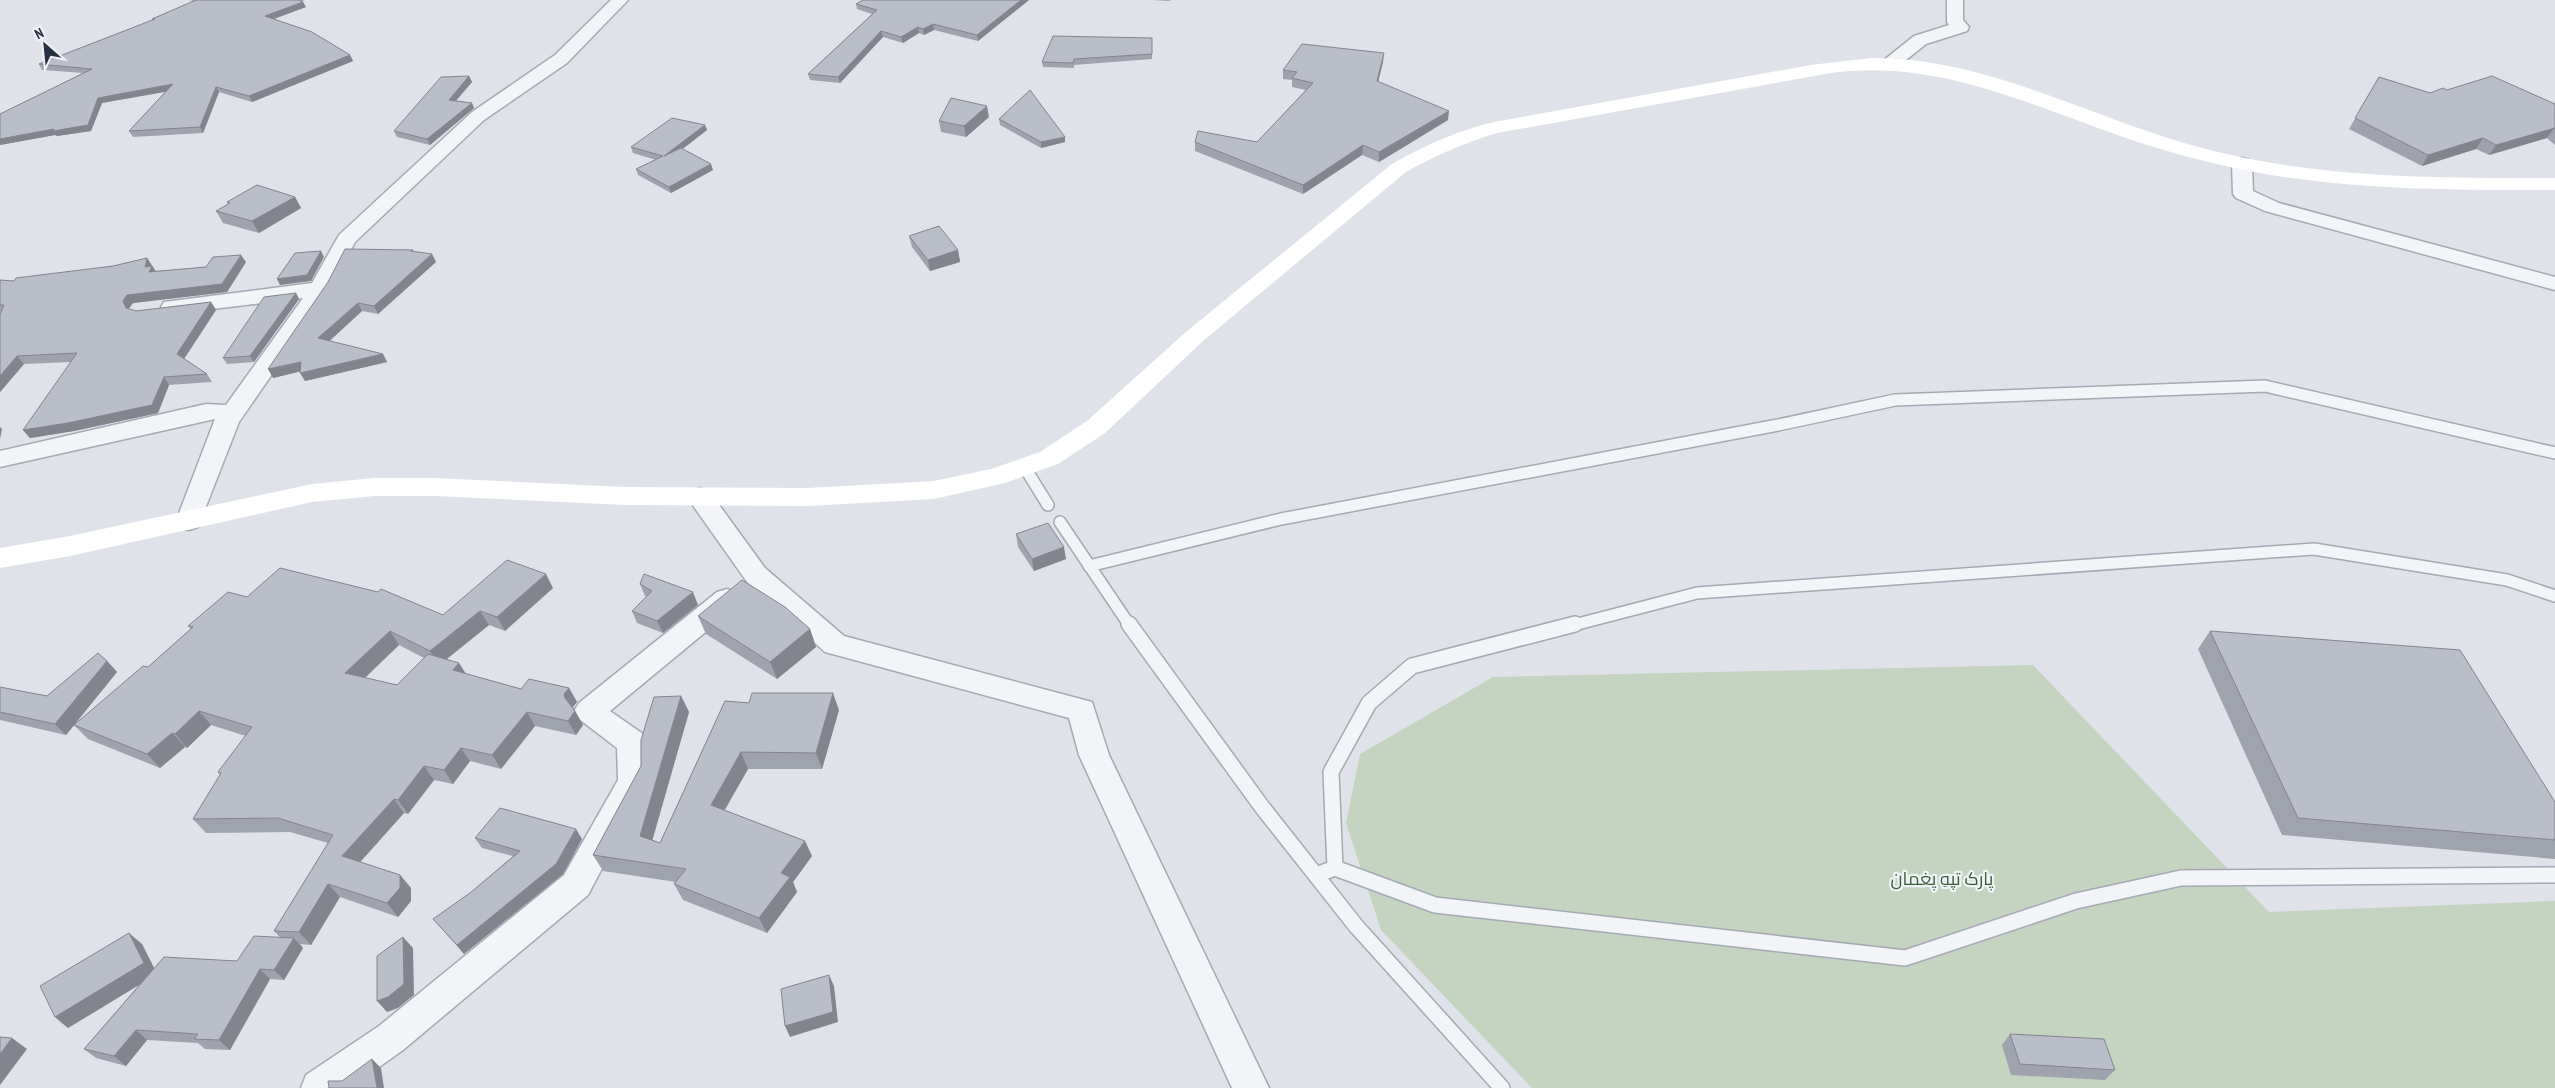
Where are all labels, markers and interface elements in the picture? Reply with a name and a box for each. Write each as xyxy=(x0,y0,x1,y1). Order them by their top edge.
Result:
north arrow xyxy=(20,20,70,70)
text: N xyxy=(32,24,47,43)
park label: پارک تپهِ پغمان xyxy=(1891,867,1994,891)

